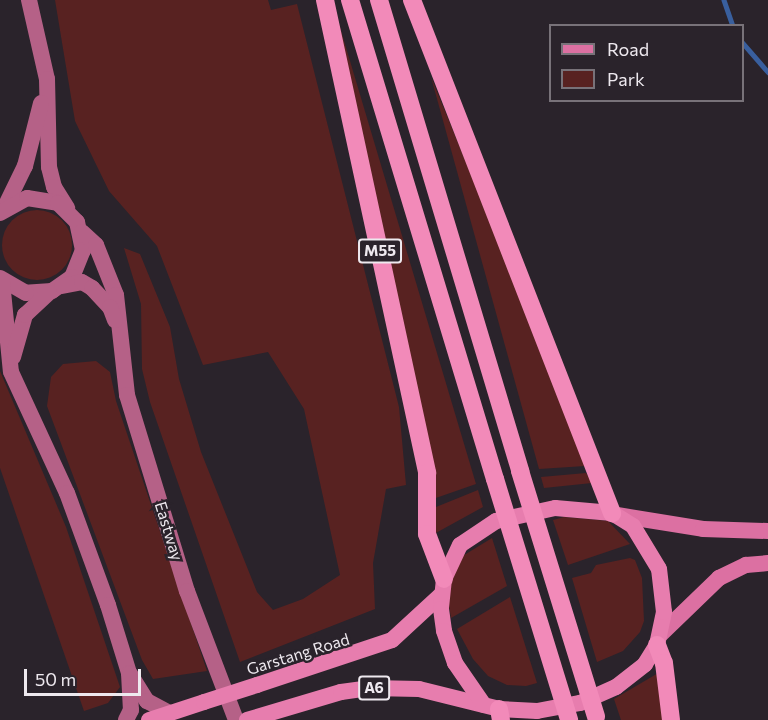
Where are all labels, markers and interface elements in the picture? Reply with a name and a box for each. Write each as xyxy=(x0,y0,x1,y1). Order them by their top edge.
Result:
legend xyxy=(549,24,744,102)
text: Road xyxy=(607,38,649,60)
text: Park xyxy=(607,68,645,90)
road number: M55 xyxy=(358,239,403,263)
street label: Eastway xyxy=(151,499,187,563)
street label: Garstang Road xyxy=(244,629,352,679)
scale bar xyxy=(27,657,144,695)
text: 50 m xyxy=(35,668,76,690)
road number: A6 xyxy=(358,676,391,700)

